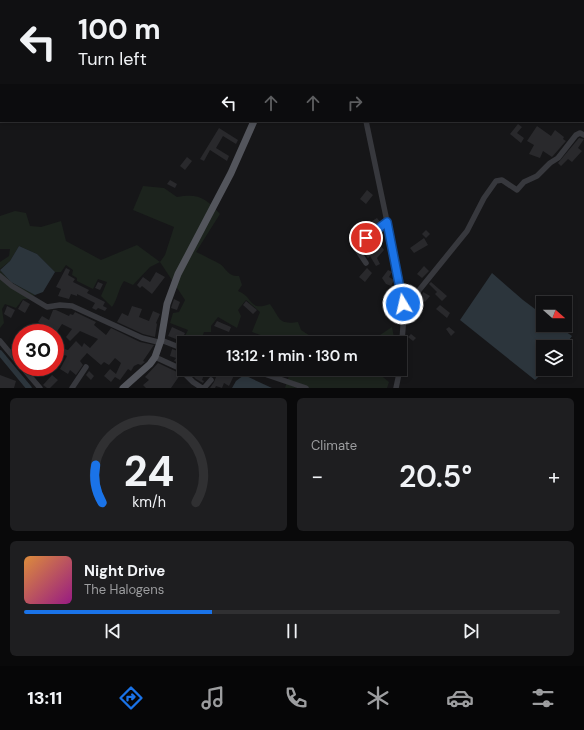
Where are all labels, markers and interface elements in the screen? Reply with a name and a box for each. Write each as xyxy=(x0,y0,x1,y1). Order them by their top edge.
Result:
text: 100 m xyxy=(78,11,161,48)
icon: left xyxy=(12,16,64,68)
text: Turn left xyxy=(78,47,147,71)
icon: left xyxy=(218,92,240,114)
icon: ahead xyxy=(260,92,282,114)
icon: ahead xyxy=(302,92,324,114)
icon: right xyxy=(344,92,366,114)
pin xyxy=(349,221,383,255)
icon: arrive xyxy=(355,227,377,249)
position arrow xyxy=(382,283,424,325)
north arrow xyxy=(536,296,572,332)
map controls xyxy=(536,296,572,376)
speed limit sign: 30 xyxy=(12,324,64,376)
button: layers xyxy=(536,340,572,376)
text: 13:12 · 1 min · 130 m xyxy=(226,346,358,366)
text: Climate xyxy=(311,437,357,454)
text: 24 xyxy=(123,444,174,498)
text: 20.5° xyxy=(399,457,472,496)
text: − xyxy=(311,462,323,491)
text: + xyxy=(548,462,560,491)
text: km/h xyxy=(132,492,165,510)
text: Night Drive xyxy=(84,561,165,581)
text: The Halogens xyxy=(84,581,164,598)
icon: previous xyxy=(102,620,124,642)
icon: pause xyxy=(281,620,303,642)
icon: next xyxy=(460,620,482,642)
icon: directions xyxy=(117,684,145,712)
icon: music xyxy=(199,684,227,712)
icon: phone xyxy=(282,684,310,712)
icon: climate xyxy=(364,684,392,712)
icon: car xyxy=(446,684,474,712)
icon: filters xyxy=(529,684,557,712)
text: 13:11 xyxy=(27,686,62,710)

